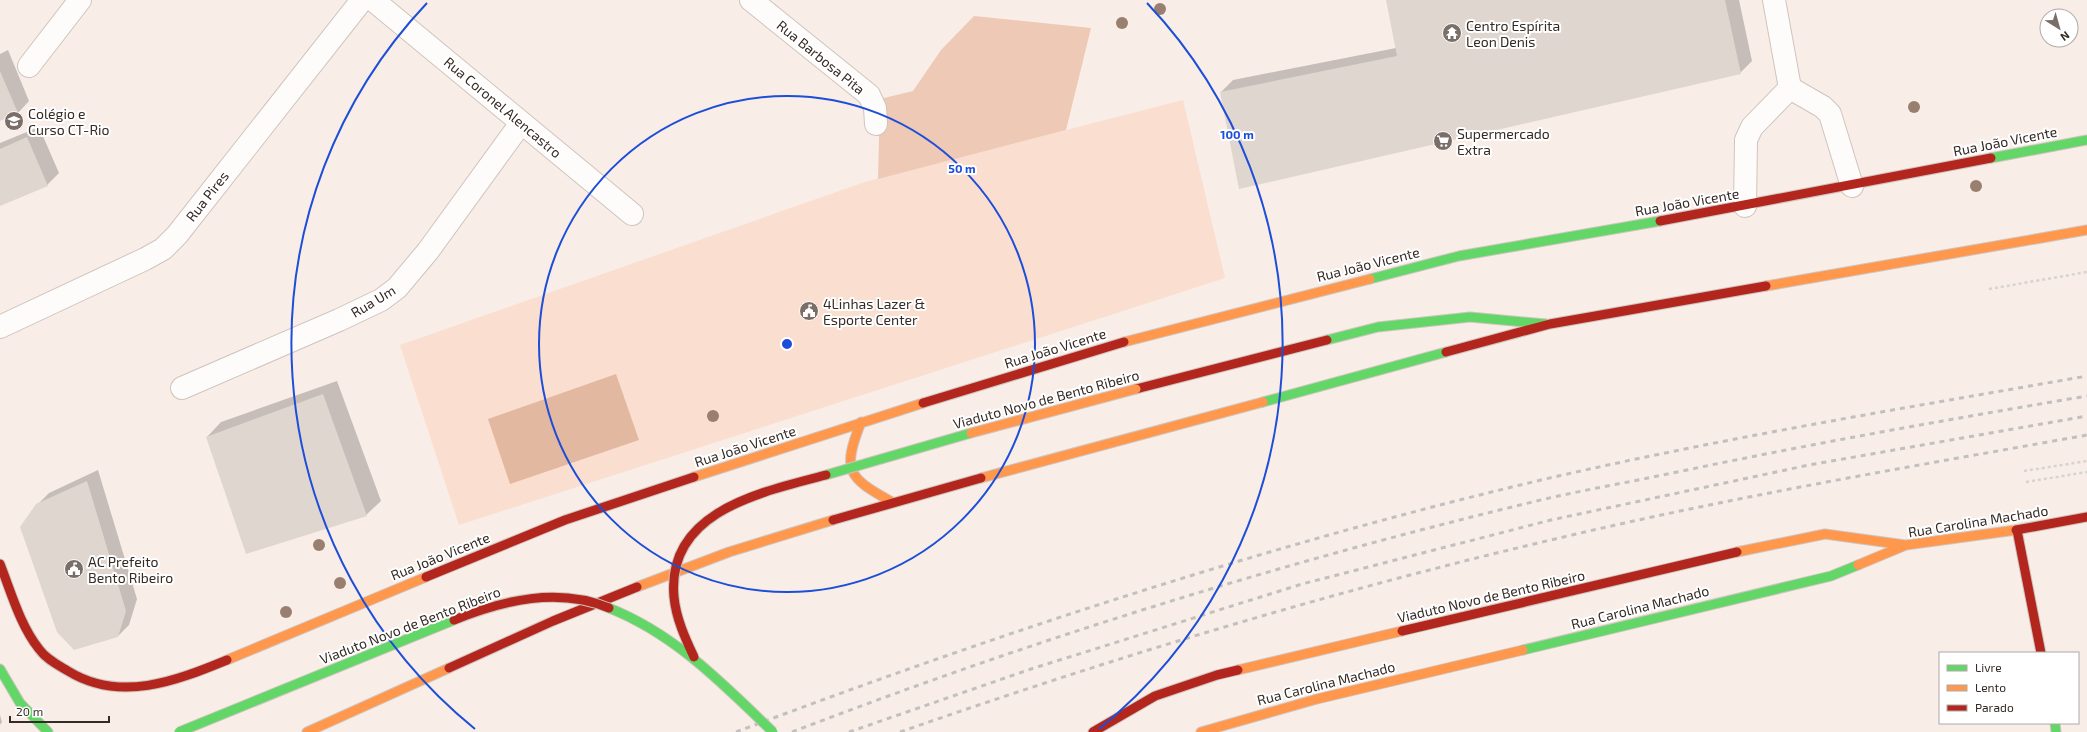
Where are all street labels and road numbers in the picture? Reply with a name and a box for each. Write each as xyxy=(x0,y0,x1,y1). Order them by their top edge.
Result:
street label: Rua Barbosa Pita xyxy=(774,16,868,98)
street label: Rua Coronel Alencastro xyxy=(441,53,565,161)
street label: Rua João Vicente xyxy=(1952,123,2058,159)
street label: Rua Pires xyxy=(182,167,232,225)
street label: Rua João Vicente xyxy=(1634,184,1740,220)
street label: Rua João Vicente xyxy=(1315,243,1421,285)
street label: Rua Um xyxy=(348,281,398,321)
street label: Rua João Vicente xyxy=(1002,324,1108,372)
street label: Viaduto Novo de Bento Ribeiro xyxy=(951,366,1141,432)
street label: Rua João Vicente xyxy=(692,422,798,470)
street label: Rua Carolina Machado xyxy=(1907,502,2049,540)
street label: Rua João Vicente xyxy=(388,528,492,584)
street label: Viaduto Novo de Bento Ribeiro xyxy=(1395,566,1587,626)
street label: Rua Carolina Machado xyxy=(1569,582,1711,632)
street label: Viaduto Novo de Bento Ribeiro xyxy=(317,583,503,667)
street label: Rua Carolina Machado xyxy=(1255,658,1397,708)

